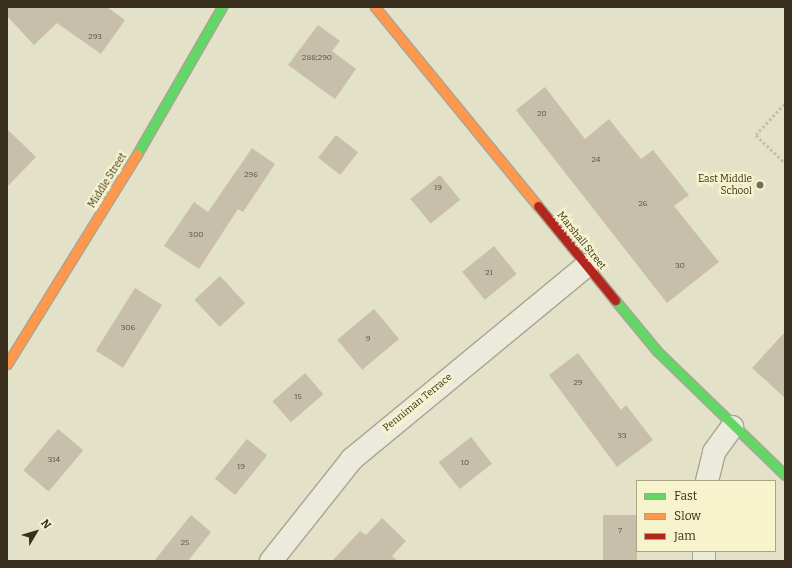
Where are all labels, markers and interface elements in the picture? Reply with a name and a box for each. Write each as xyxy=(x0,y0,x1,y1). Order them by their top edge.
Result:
house number: 293 xyxy=(88,32,102,42)
house number: 288;290 xyxy=(302,53,332,63)
house number: 20 xyxy=(537,109,547,119)
street label: Middle Street xyxy=(86,151,130,211)
house number: 24 xyxy=(591,155,601,165)
house number: 296 xyxy=(244,170,258,180)
place label: East Middle School xyxy=(698,173,752,196)
marker: East Middle School xyxy=(755,180,765,190)
house number: 19 xyxy=(434,183,442,193)
house number: 26 xyxy=(638,199,648,209)
street label: Marshall Street xyxy=(554,210,608,272)
house number: 300 xyxy=(189,230,203,240)
house number: 30 xyxy=(675,261,685,271)
house number: 21 xyxy=(485,268,493,278)
house number: 306 xyxy=(121,323,135,333)
house number: 9 xyxy=(366,334,370,344)
street label: Penniman Terrace xyxy=(381,371,455,435)
house number: 29 xyxy=(573,378,583,388)
house number: 15 xyxy=(294,392,302,402)
house number: 33 xyxy=(618,431,626,441)
house number: 314 xyxy=(48,455,60,465)
house number: 10 xyxy=(461,458,469,468)
house number: 19 xyxy=(237,462,245,472)
legend xyxy=(636,480,776,552)
text: Fast xyxy=(674,489,697,503)
text: Slow xyxy=(674,509,701,523)
north arrow xyxy=(16,512,56,552)
text: N xyxy=(38,517,54,532)
house number: 7 xyxy=(618,526,622,536)
text: Jam xyxy=(674,529,696,543)
house number: 25 xyxy=(181,538,189,548)

